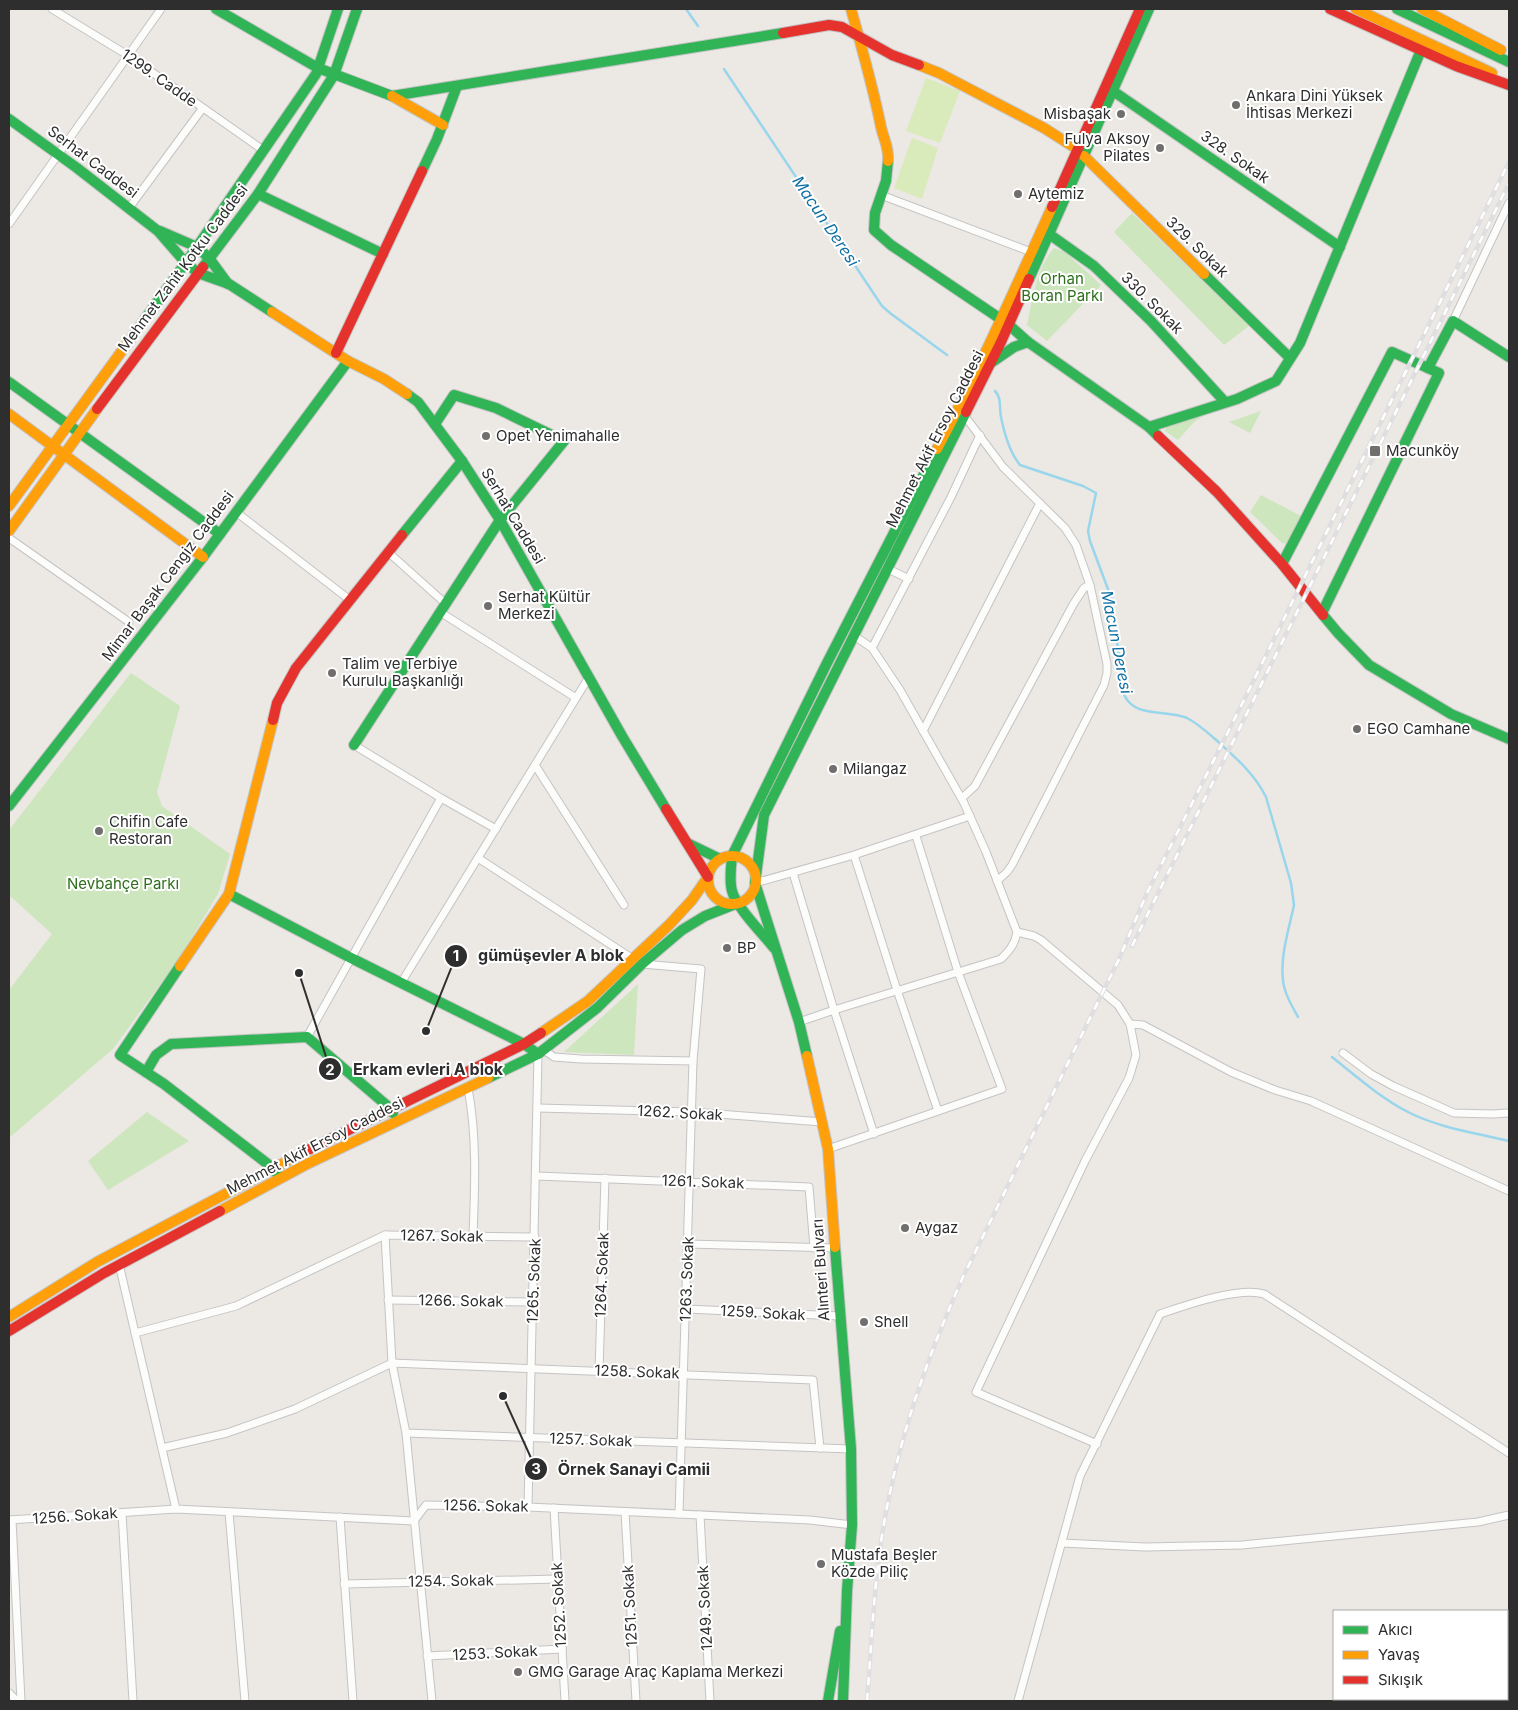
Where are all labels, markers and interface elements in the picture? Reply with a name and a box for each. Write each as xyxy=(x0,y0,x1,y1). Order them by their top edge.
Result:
street label: 1299. Cadde xyxy=(118,44,201,111)
place label: Ankara Dini Yüksek İhtisas Merkezi xyxy=(1246,86,1384,122)
marker: Ankara Dini Yüksek İhtisas Merkezi xyxy=(1230,99,1242,111)
place label: Misbaşak xyxy=(1044,104,1112,123)
marker: Misbaşak xyxy=(1115,108,1127,120)
street label: Serhat Caddesi xyxy=(44,121,142,202)
street label: 328. Sokak xyxy=(1197,126,1274,188)
place label: Fulya Aksoy Pilates xyxy=(1064,129,1151,165)
marker: Fulya Aksoy Pilates xyxy=(1154,142,1166,154)
water label: Macun Deresi xyxy=(788,172,864,271)
street label: Mehmet Zahit Kotku Caddesi xyxy=(114,180,252,355)
place label: Aytemiz xyxy=(1028,184,1085,203)
marker: Aytemiz xyxy=(1012,188,1024,200)
street label: 329. Sokak xyxy=(1162,212,1233,282)
street label: 330. Sokak xyxy=(1117,268,1188,338)
park label: Orhan Boran Parkı xyxy=(1021,269,1103,305)
street label: Mehmet Akif Ersoy Caddesi xyxy=(882,347,988,530)
place label: Opet Yenimahalle xyxy=(496,426,620,445)
marker: Opet Yenimahalle xyxy=(480,430,492,442)
place label: Macunköy xyxy=(1386,441,1460,460)
marker: Macunköy xyxy=(1368,444,1382,458)
street label: Serhat Caddesi xyxy=(477,464,550,567)
street label: Mimar Başak Cengiz Caddesi xyxy=(98,487,238,664)
place label: Serhat Kültür Merkezi xyxy=(498,587,591,623)
water label: Macun Deresi xyxy=(1097,589,1137,696)
marker: Serhat Kültür Merkezi xyxy=(482,600,494,612)
place label: Talim ve Terbiye Kurulu Başkanlığı xyxy=(342,654,463,690)
marker: Talim ve Terbiye Kurulu Başkanlığı xyxy=(326,667,338,679)
place label: EGO Camhane xyxy=(1367,719,1470,738)
marker: EGO Camhane xyxy=(1351,723,1363,735)
place label: Milangaz xyxy=(843,759,907,778)
marker: Milangaz xyxy=(827,763,839,775)
place label: Chifin Cafe Restoran xyxy=(109,812,188,848)
marker: Chifin Cafe Restoran xyxy=(93,825,105,837)
park label: Nevbahçe Parkı xyxy=(67,874,179,893)
place label: BP xyxy=(737,938,756,957)
callout: gümüşevler A blok xyxy=(443,940,634,971)
marker: BP xyxy=(721,942,733,954)
text: gümüşevler A blok xyxy=(478,945,625,965)
text: 1 xyxy=(453,946,459,965)
callout: Erkam evleri A blok xyxy=(318,1054,513,1085)
text: Erkam evleri A blok xyxy=(353,1059,504,1079)
text: 2 xyxy=(325,1060,335,1079)
street label: Mehmet Akif Ersoy Caddesi xyxy=(223,1093,406,1199)
street label: 1262. Sokak xyxy=(637,1101,724,1124)
street label: 1261. Sokak xyxy=(661,1171,745,1192)
street label: Alınteri Bulvarı xyxy=(807,1218,834,1322)
place label: Aygaz xyxy=(915,1218,958,1237)
marker: Aygaz xyxy=(899,1222,911,1234)
street label: 1267. Sokak xyxy=(400,1225,485,1246)
street label: 1264. Sokak xyxy=(591,1231,613,1318)
street label: 1263. Sokak xyxy=(676,1235,698,1322)
street label: 1265. Sokak xyxy=(523,1237,545,1324)
street label: 1266. Sokak xyxy=(418,1290,505,1311)
street label: 1259. Sokak xyxy=(720,1301,807,1324)
place label: Shell xyxy=(874,1312,909,1331)
marker: Shell xyxy=(858,1316,870,1328)
street label: 1258. Sokak xyxy=(594,1361,681,1383)
street label: 1257. Sokak xyxy=(549,1429,634,1450)
callout: Örnek Sanayi Camii xyxy=(523,1454,720,1485)
text: 3 xyxy=(531,1459,541,1478)
text: Örnek Sanayi Camii xyxy=(558,1459,710,1479)
street label: 1256. Sokak xyxy=(443,1495,530,1516)
street label: 1256. Sokak xyxy=(32,1503,119,1528)
place label: Mustafa Beşler Közde Piliç xyxy=(831,1545,938,1581)
marker: Mustafa Beşler Közde Piliç xyxy=(815,1558,827,1570)
street label: 1252. Sokak xyxy=(547,1561,570,1648)
street label: 1251. Sokak xyxy=(618,1564,641,1648)
street label: 1249. Sokak xyxy=(693,1564,716,1651)
street label: 1254. Sokak xyxy=(408,1570,495,1591)
legend xyxy=(1333,1610,1508,1700)
text: Akıcı xyxy=(1378,1620,1412,1639)
street label: 1253. Sokak xyxy=(452,1641,539,1664)
text: Yavaş xyxy=(1378,1645,1420,1664)
place label: GMG Garage Araç Kaplama Merkezi xyxy=(528,1662,783,1681)
marker: GMG Garage Araç Kaplama Merkezi xyxy=(512,1666,524,1678)
text: Sıkışık xyxy=(1378,1670,1424,1689)

